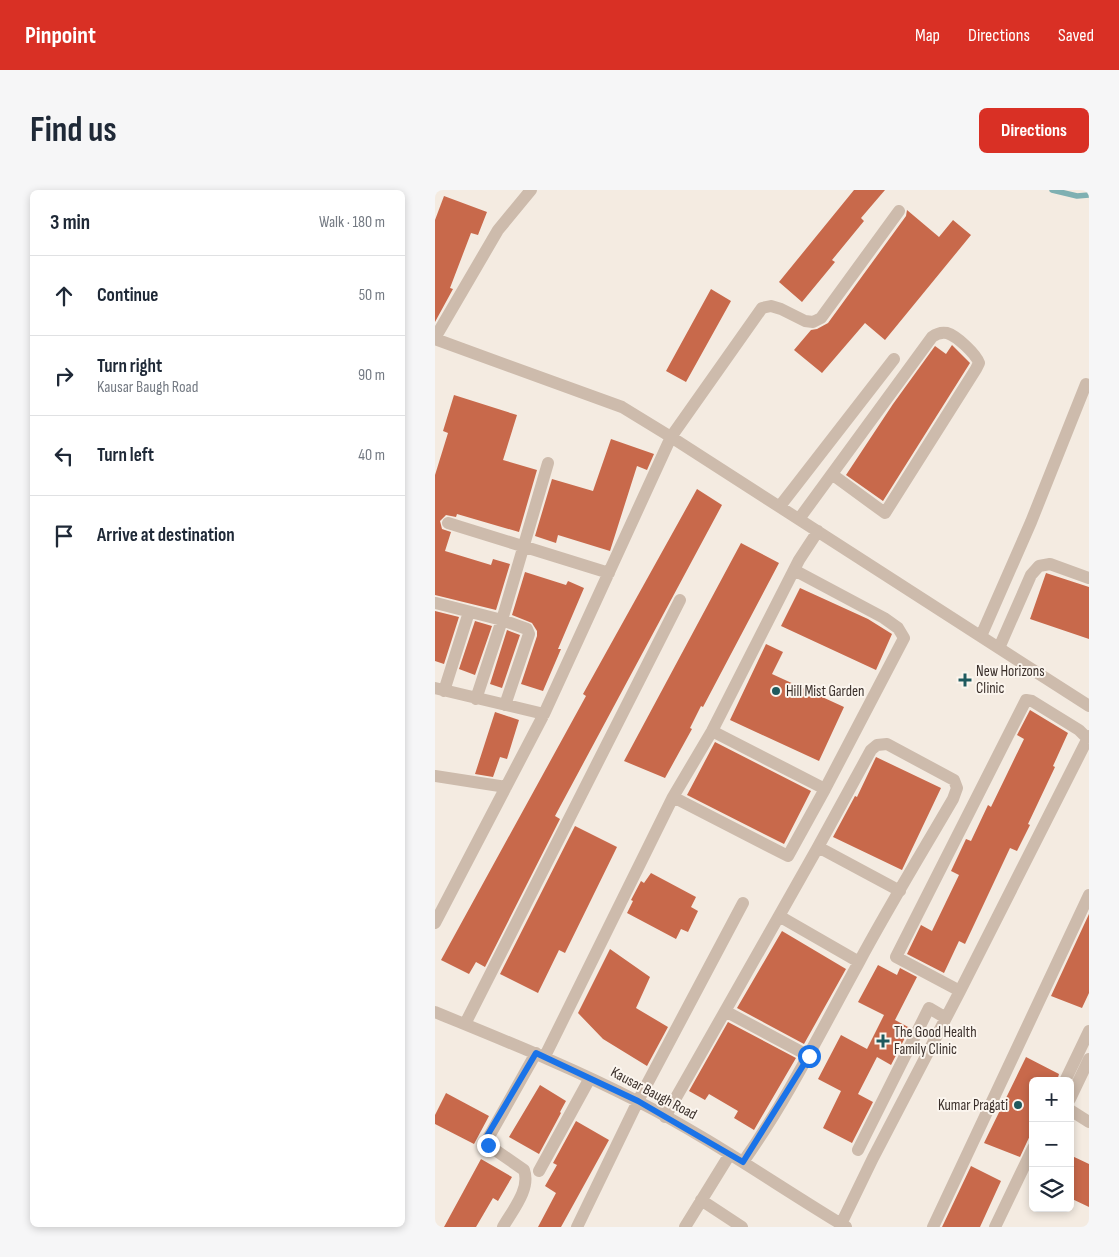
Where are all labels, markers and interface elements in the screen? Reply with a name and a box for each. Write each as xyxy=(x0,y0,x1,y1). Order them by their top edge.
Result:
text: Pinpoint xyxy=(25,21,96,50)
text: Map xyxy=(915,25,940,46)
text: Directions xyxy=(968,25,1030,46)
text: Saved xyxy=(1058,25,1094,46)
button: Directions xyxy=(979,108,1089,153)
text: Find us xyxy=(30,109,117,152)
text: 3 min xyxy=(50,210,90,235)
text: Walk · 180 m xyxy=(319,213,385,232)
icon: ahead xyxy=(50,282,78,310)
text: Continue xyxy=(97,284,158,307)
text: 50 m xyxy=(359,286,385,305)
text: Turn right xyxy=(97,355,162,378)
icon: right xyxy=(50,362,78,390)
text: 90 m xyxy=(358,366,385,385)
text: Kausar Baugh Road xyxy=(97,378,198,397)
icon: left xyxy=(50,442,78,470)
text: Turn left xyxy=(97,444,154,467)
text: 40 m xyxy=(358,446,385,465)
icon: arrive xyxy=(50,522,78,550)
text: Arrive at destination xyxy=(97,524,235,547)
place label: New Horizons Clinic xyxy=(976,662,1045,698)
marker: New Horizons Clinic xyxy=(958,673,972,687)
place label: Hill Mist Garden xyxy=(786,682,864,701)
marker: Hill Mist Garden xyxy=(770,685,782,697)
place label: The Good Health Family Clinic xyxy=(894,1023,977,1059)
marker: The Good Health Family Clinic xyxy=(876,1034,890,1048)
route start xyxy=(798,1045,821,1068)
street label: Kausar Baugh Road xyxy=(607,1063,700,1124)
map controls xyxy=(1029,1077,1074,1212)
button: + xyxy=(1029,1077,1074,1122)
place label: Kumar Pragati xyxy=(938,1096,1008,1115)
marker: Kumar Pragati xyxy=(1012,1099,1024,1111)
button: − xyxy=(1029,1122,1074,1167)
route end xyxy=(477,1134,500,1157)
button: layers xyxy=(1029,1167,1074,1212)

